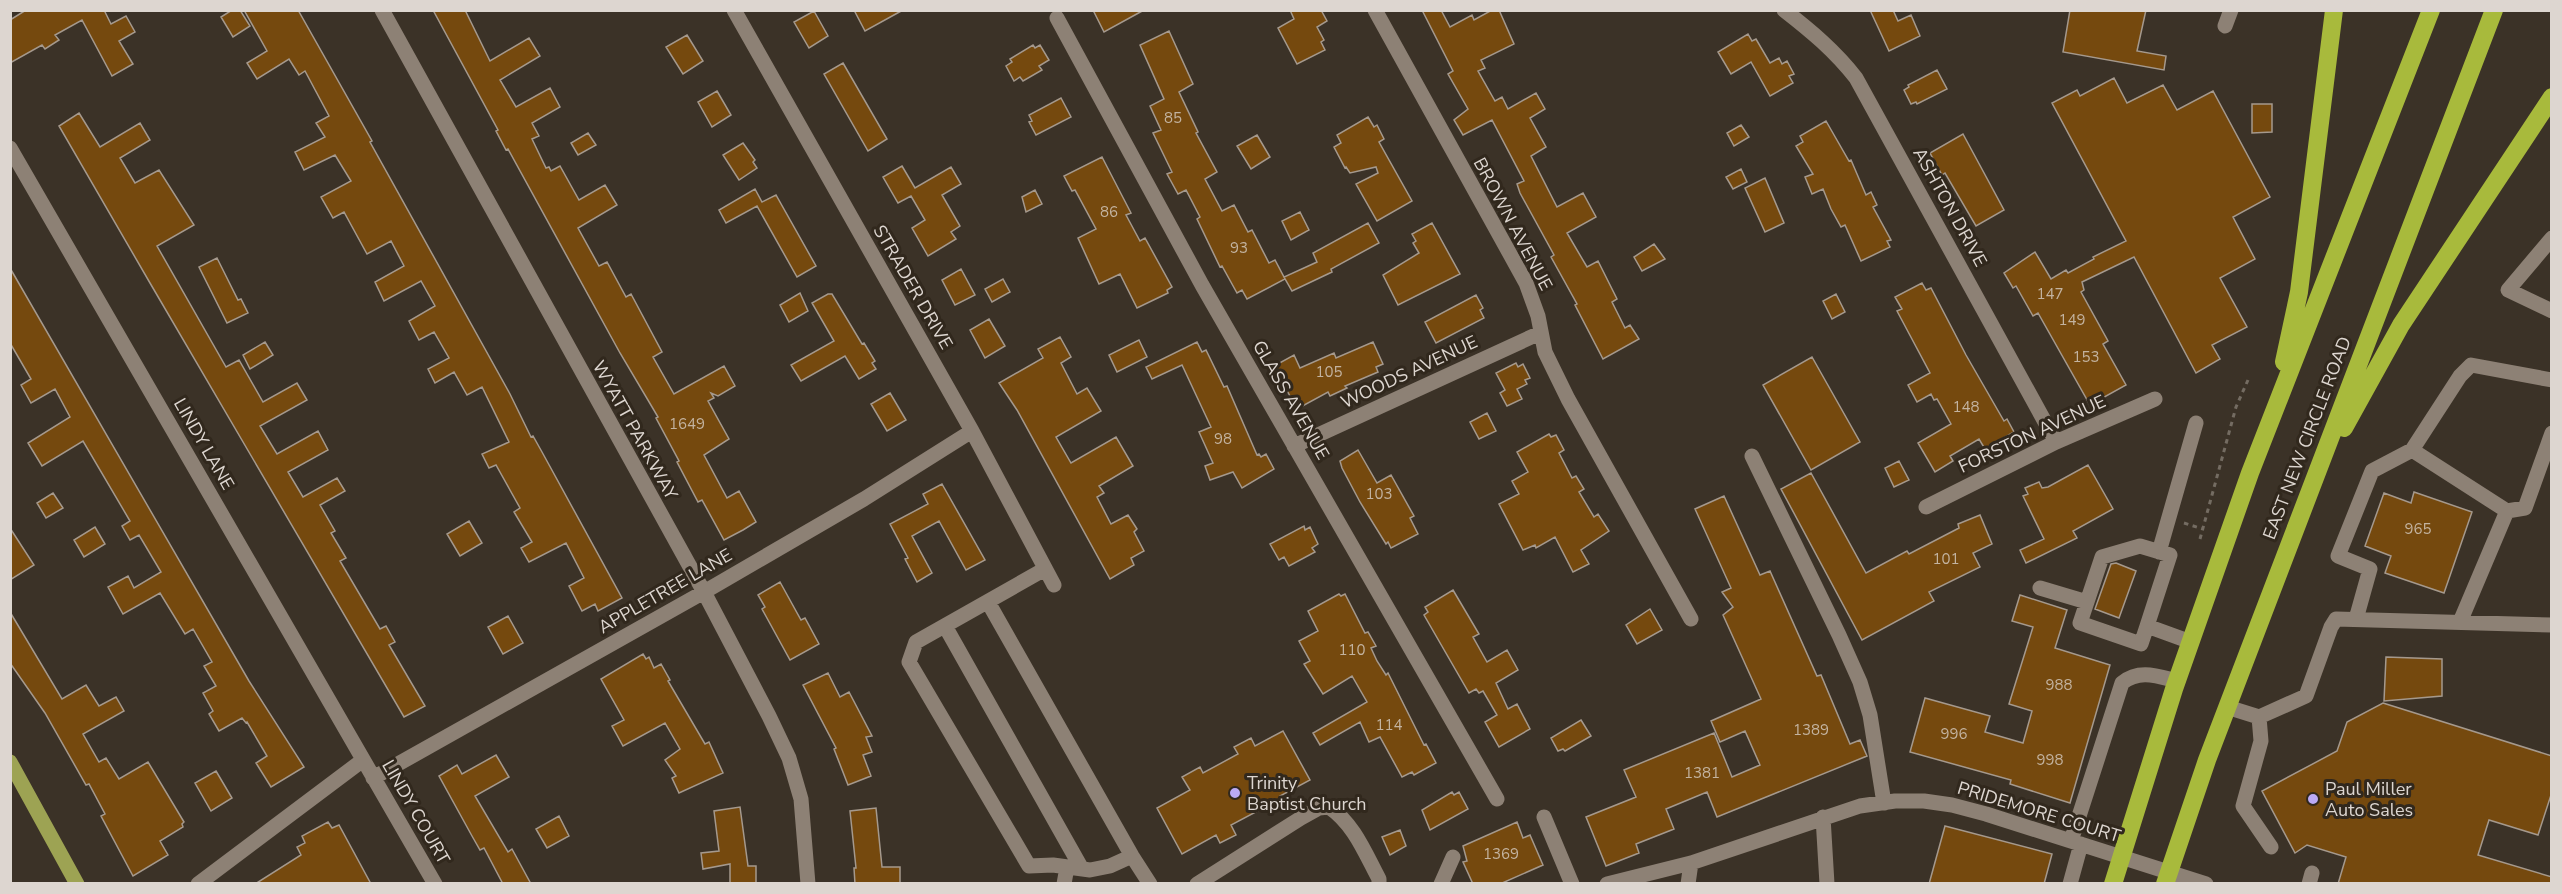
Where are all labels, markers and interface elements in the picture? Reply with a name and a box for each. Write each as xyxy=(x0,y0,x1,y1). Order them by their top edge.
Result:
house number: 85 xyxy=(1164,108,1182,128)
street label: ASHTON DRIVE xyxy=(1907,143,1993,271)
street label: BROWN AVENUE xyxy=(1468,153,1558,295)
house number: 86 xyxy=(1100,202,1118,222)
street label: STRADER DRIVE xyxy=(868,220,958,354)
house number: 93 xyxy=(1230,238,1248,258)
house number: 147 xyxy=(2036,284,2064,304)
house number: 149 xyxy=(2058,310,2086,330)
street label: WOODS AVENUE xyxy=(1337,330,1481,414)
street label: EAST NEW CIRCLE ROAD xyxy=(2257,333,2357,543)
street label: GLASS AVENUE xyxy=(1247,336,1335,464)
house number: 153 xyxy=(2072,347,2100,367)
street label: WYATT PARKWAY xyxy=(587,356,683,504)
house number: 105 xyxy=(1315,362,1343,382)
street label: FORSTON AVENUE xyxy=(1954,389,2110,479)
street label: LINDY LANE xyxy=(168,394,240,494)
house number: 148 xyxy=(1952,397,1980,417)
house number: 1649 xyxy=(669,414,705,434)
house number: 98 xyxy=(1214,429,1232,449)
house number: 103 xyxy=(1365,484,1393,504)
house number: 965 xyxy=(2404,519,2432,539)
street label: APPLETREE LANE xyxy=(594,543,736,639)
house number: 101 xyxy=(1932,549,1960,569)
house number: 110 xyxy=(1338,640,1366,660)
house number: 988 xyxy=(2045,675,2073,695)
house number: 114 xyxy=(1375,715,1403,735)
house number: 1389 xyxy=(1793,720,1829,740)
house number: 996 xyxy=(1940,724,1968,744)
house number: 998 xyxy=(2036,750,2064,770)
street label: LINDY COURT xyxy=(376,755,456,869)
house number: 1381 xyxy=(1684,763,1720,783)
place label: Trinity Baptist Church xyxy=(1247,771,1366,816)
street label: PRIDEMORE COURT xyxy=(1954,776,2124,848)
place label: Paul Miller Auto Sales xyxy=(2325,777,2413,822)
marker: Trinity Baptist Church xyxy=(1228,786,1242,800)
marker: Paul Miller Auto Sales xyxy=(2306,792,2320,806)
house number: 1369 xyxy=(1483,844,1519,864)

